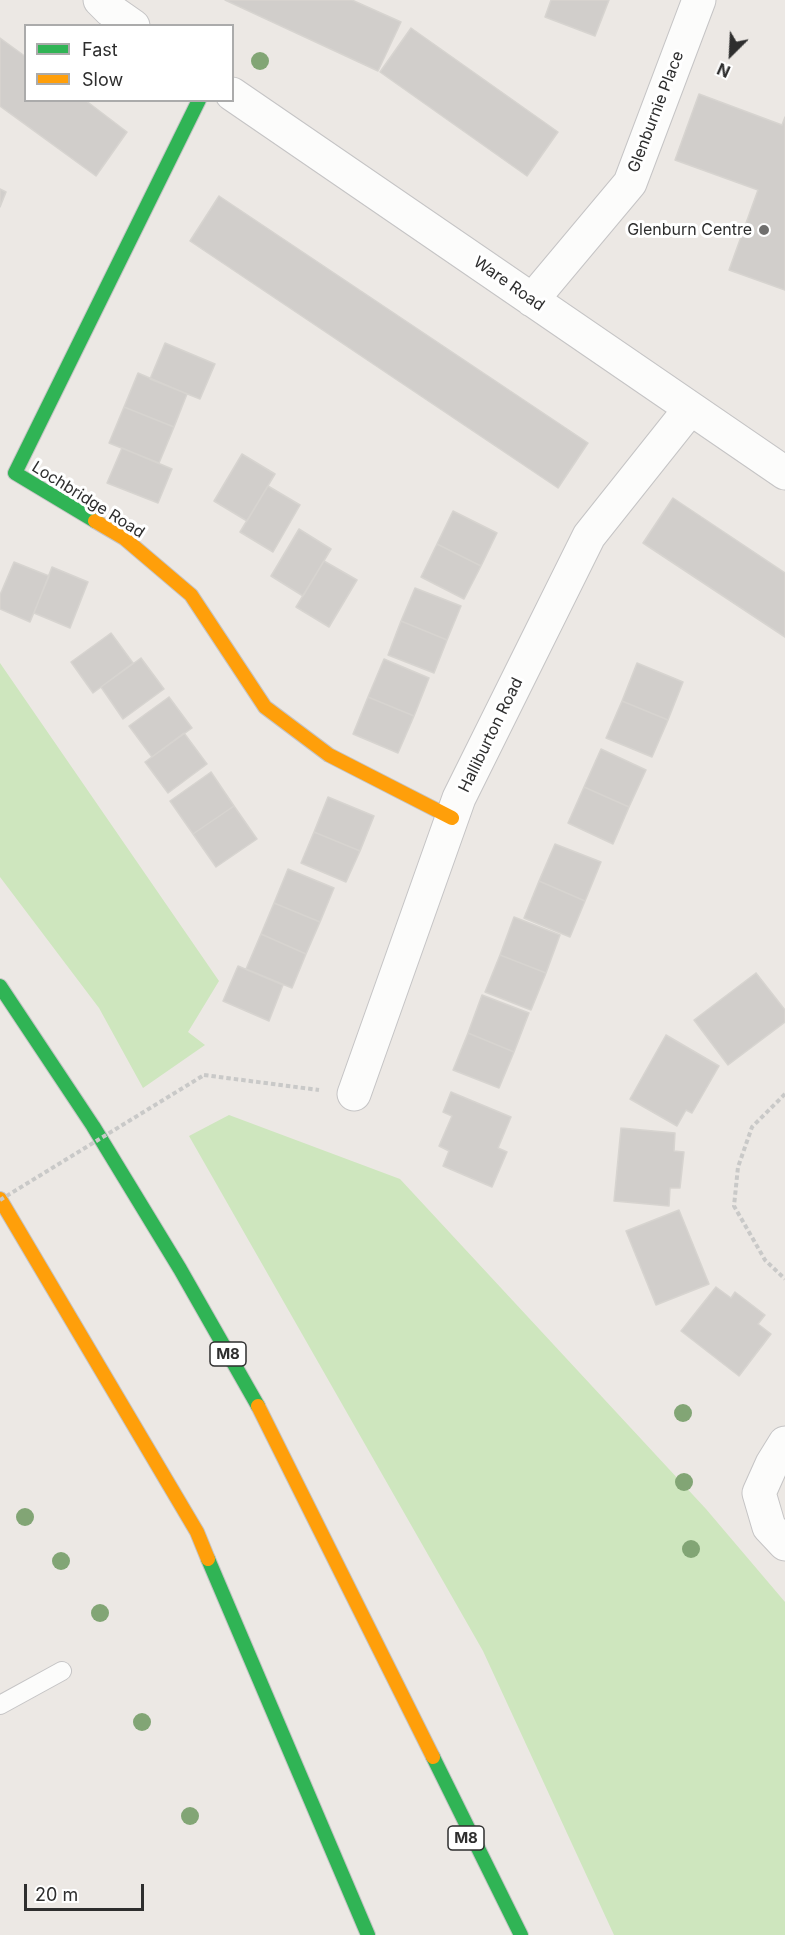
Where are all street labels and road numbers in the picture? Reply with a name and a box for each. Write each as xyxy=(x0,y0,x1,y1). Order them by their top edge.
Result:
street label: Glenburnie Place xyxy=(624,48,688,176)
street label: Ware Road xyxy=(470,253,548,315)
street label: Lochbridge Road xyxy=(28,458,148,542)
street label: Halliburton Road xyxy=(455,675,527,795)
road number: M8 xyxy=(210,1342,246,1366)
road number: M8 xyxy=(448,1826,484,1850)

